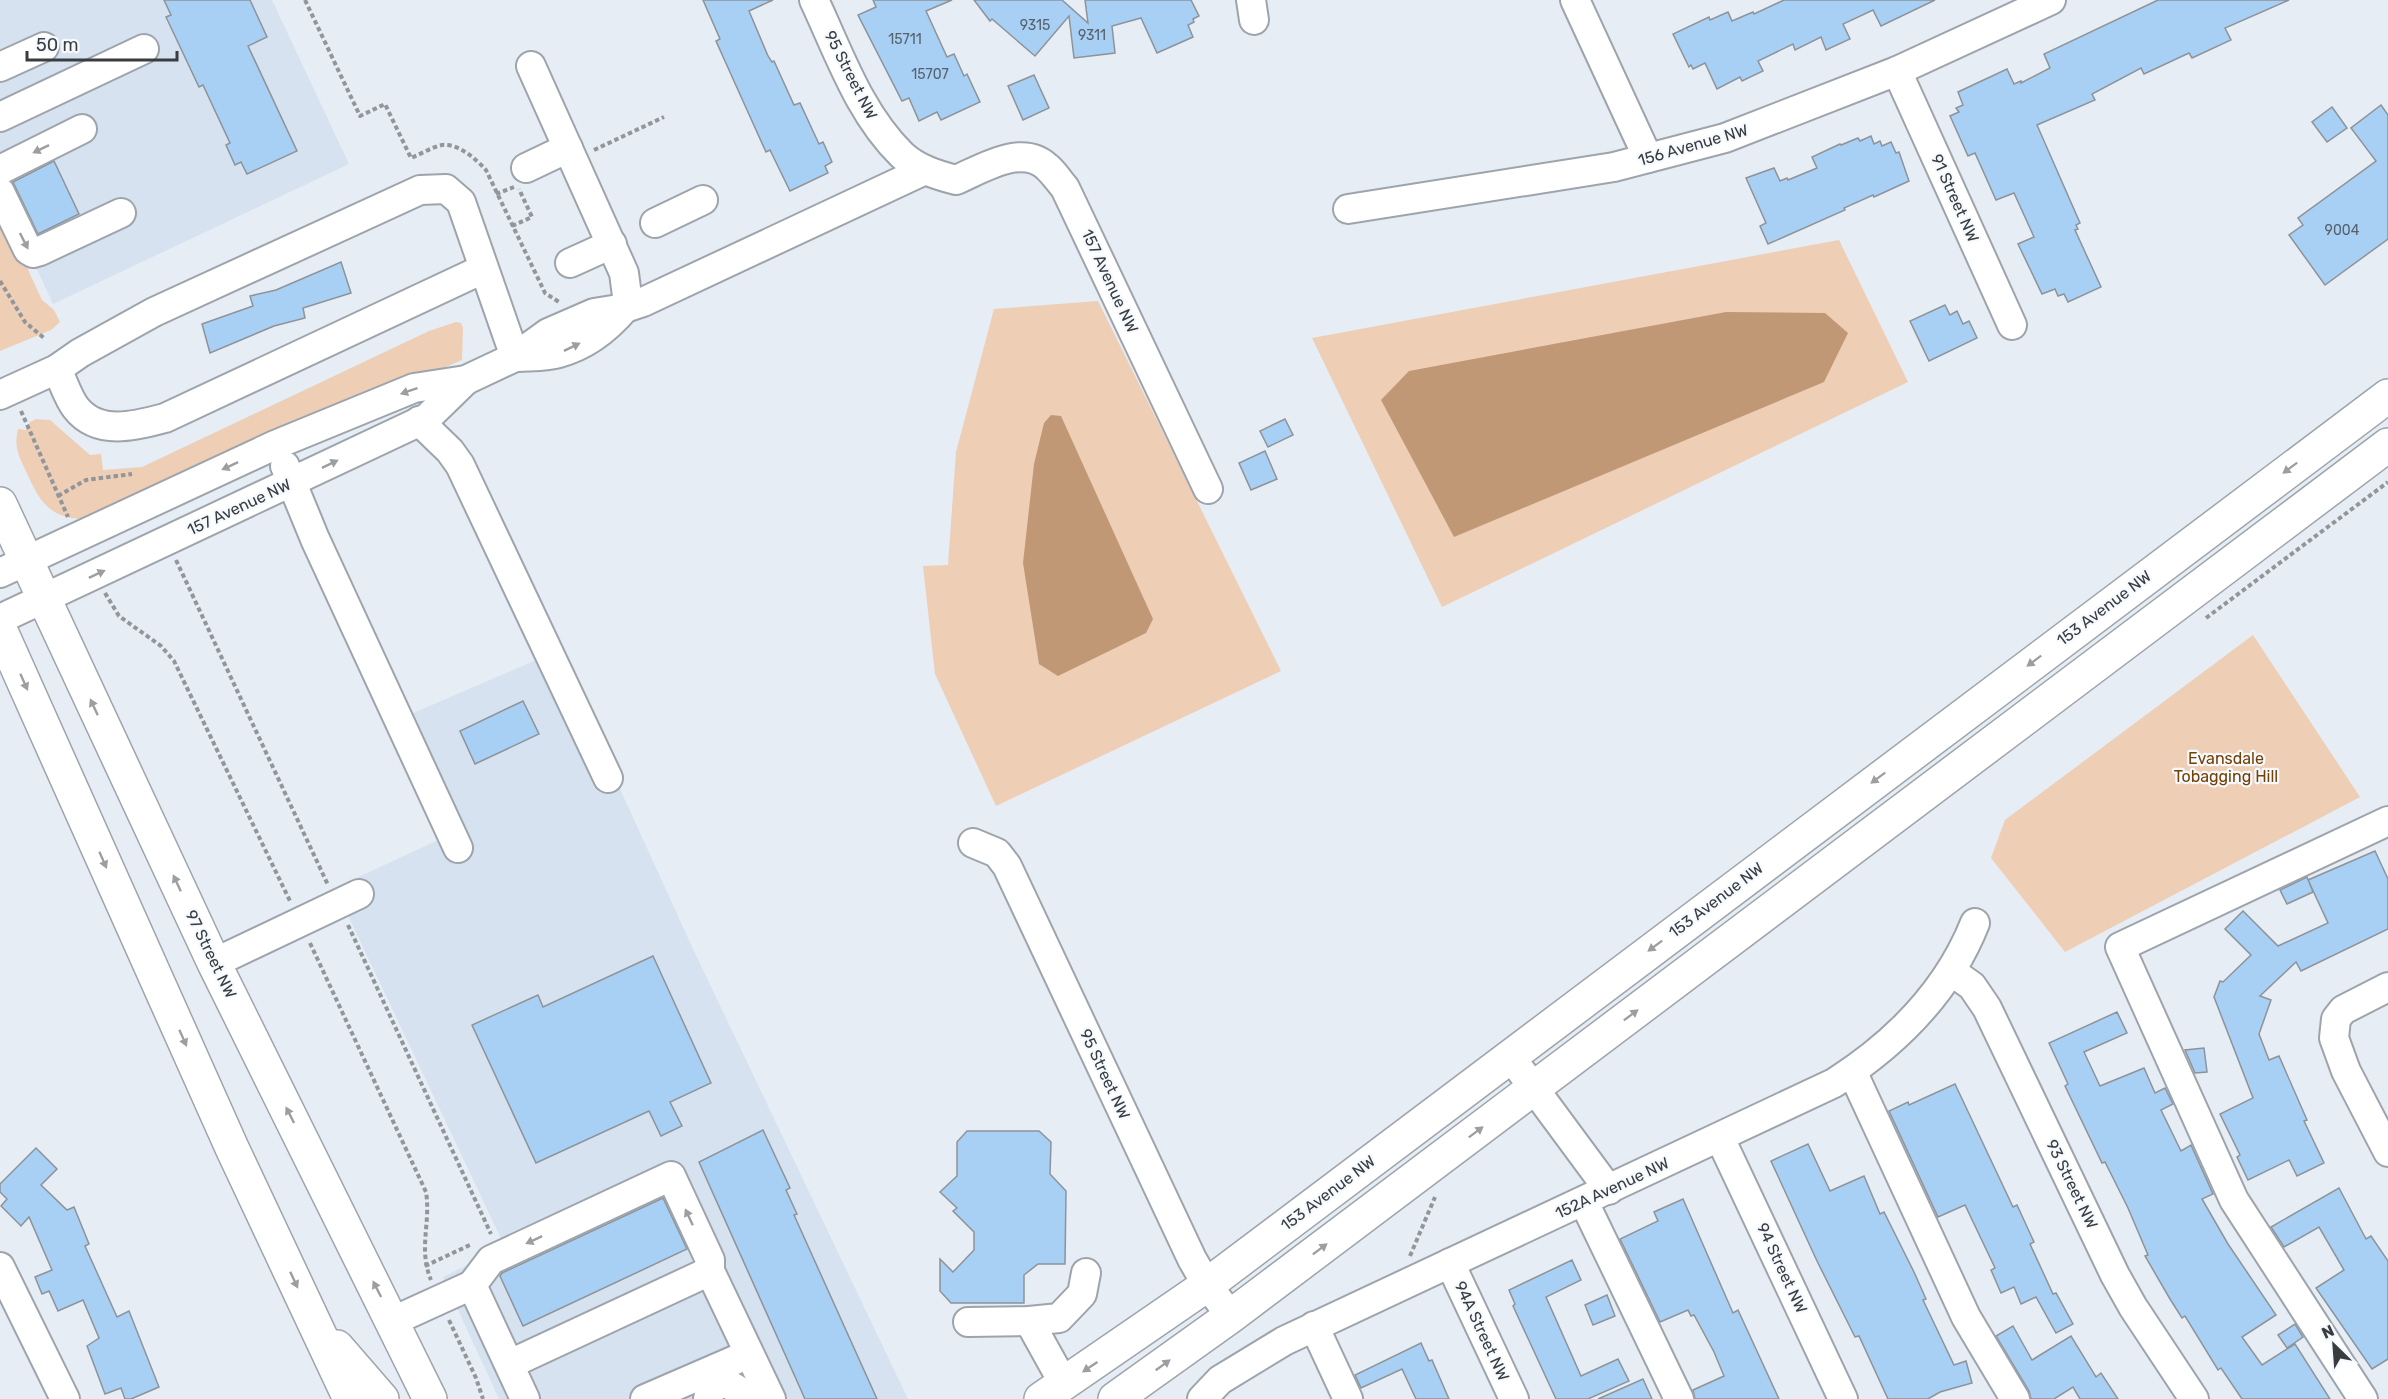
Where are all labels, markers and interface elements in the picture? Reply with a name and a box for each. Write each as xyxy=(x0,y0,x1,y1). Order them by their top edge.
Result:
house number: 9315 xyxy=(1020,17,1050,34)
scale bar xyxy=(27,24,177,62)
street label: 95 Street NW xyxy=(821,27,882,123)
house number: 9311 xyxy=(1078,27,1106,44)
house number: 15711 xyxy=(888,31,922,48)
text: 50 m xyxy=(36,34,79,56)
house number: 15707 xyxy=(911,66,949,83)
street label: 156 Avenue NW xyxy=(1636,120,1750,170)
one-way arrow xyxy=(32,145,49,154)
street label: 91 Street NW xyxy=(1927,151,1983,245)
house number: 9004 xyxy=(2325,222,2360,239)
street label: 157 Avenue NW xyxy=(1078,226,1142,336)
one-way arrow xyxy=(19,233,29,250)
one-way arrow xyxy=(564,342,581,352)
one-way arrow xyxy=(400,386,418,396)
one-way arrow xyxy=(322,459,339,468)
one-way arrow xyxy=(221,462,238,471)
one-way arrow xyxy=(2283,462,2299,474)
street label: 157 Avenue NW xyxy=(184,475,294,539)
street label: 153 Avenue NW xyxy=(2053,566,2155,650)
one-way arrow xyxy=(89,570,106,579)
one-way arrow xyxy=(2026,655,2042,667)
one-way arrow xyxy=(20,673,29,691)
one-way arrow xyxy=(90,698,99,715)
park label: Evansdale Tobagging Hill xyxy=(2174,749,2278,786)
one-way arrow xyxy=(1870,772,1886,785)
one-way arrow xyxy=(99,851,109,869)
street label: 153 Avenue NW xyxy=(1665,858,1767,942)
one-way arrow xyxy=(172,874,182,892)
street label: 97 Street NW xyxy=(181,907,241,1001)
one-way arrow xyxy=(1647,940,1663,953)
one-way arrow xyxy=(1624,1009,1639,1021)
street label: 95 Street NW xyxy=(1076,1026,1134,1122)
one-way arrow xyxy=(178,1030,188,1048)
one-way arrow xyxy=(286,1106,296,1124)
one-way arrow xyxy=(1467,1126,1483,1138)
street label: 93 Street NW xyxy=(2042,1136,2102,1232)
street label: 153 Avenue NW xyxy=(1277,1151,1379,1235)
street label: 152A Avenue NW xyxy=(1552,1153,1672,1223)
one-way arrow xyxy=(685,1208,694,1225)
street label: 94 Street NW xyxy=(1753,1220,1811,1316)
one-way arrow xyxy=(526,1235,543,1244)
one-way arrow xyxy=(1311,1243,1327,1255)
one-way arrow xyxy=(290,1271,299,1288)
street label: 94A Street NW xyxy=(1451,1278,1513,1384)
one-way arrow xyxy=(373,1281,382,1298)
north arrow xyxy=(2304,1315,2364,1375)
text: N xyxy=(2319,1321,2337,1343)
one-way arrow xyxy=(1154,1359,1170,1371)
one-way arrow xyxy=(1082,1361,1098,1372)

